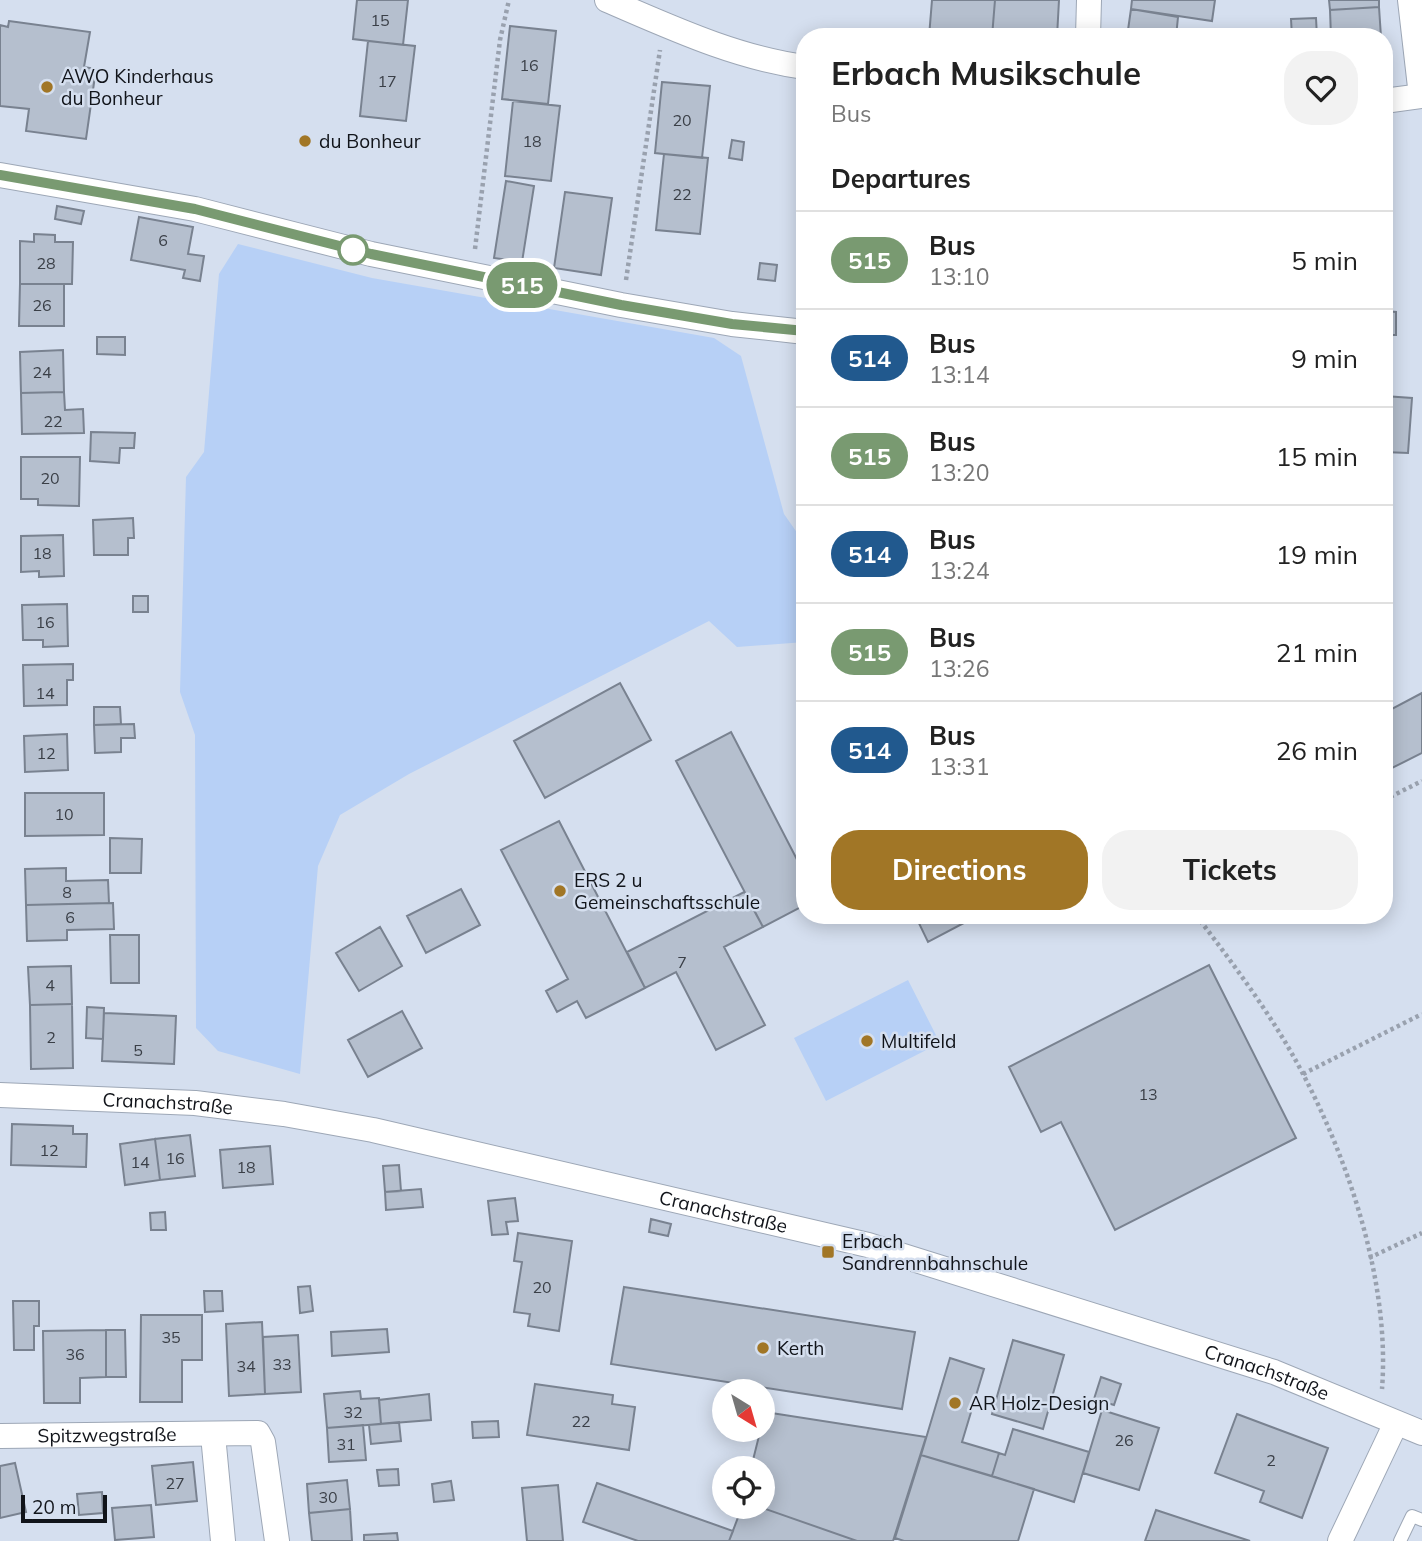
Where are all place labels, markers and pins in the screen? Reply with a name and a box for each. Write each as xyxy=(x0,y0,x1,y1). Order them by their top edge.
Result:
place label: AWO Kinderhaus du Bonheur xyxy=(61,64,214,110)
marker: AWO Kinderhaus du Bonheur xyxy=(39,79,55,95)
place label: du Bonheur xyxy=(319,129,421,153)
marker: du Bonheur xyxy=(297,133,313,149)
unlabelled marker xyxy=(338,235,368,265)
place label: ERS 2 u Gemeinschaftsschule xyxy=(574,868,760,914)
marker: ERS 2 u Gemeinschaftsschule xyxy=(552,883,568,899)
place label: Multifeld xyxy=(881,1029,956,1053)
marker: Multifeld xyxy=(859,1033,875,1049)
place label: Erbach Sandrennbahnschule xyxy=(842,1229,1028,1275)
marker: Erbach Sandrennbahnschule xyxy=(820,1244,836,1260)
place label: Kerth xyxy=(777,1336,824,1360)
marker: Kerth xyxy=(755,1340,771,1356)
place label: AR Holz-Design xyxy=(969,1391,1109,1415)
marker: AR Holz-Design xyxy=(947,1395,963,1411)

